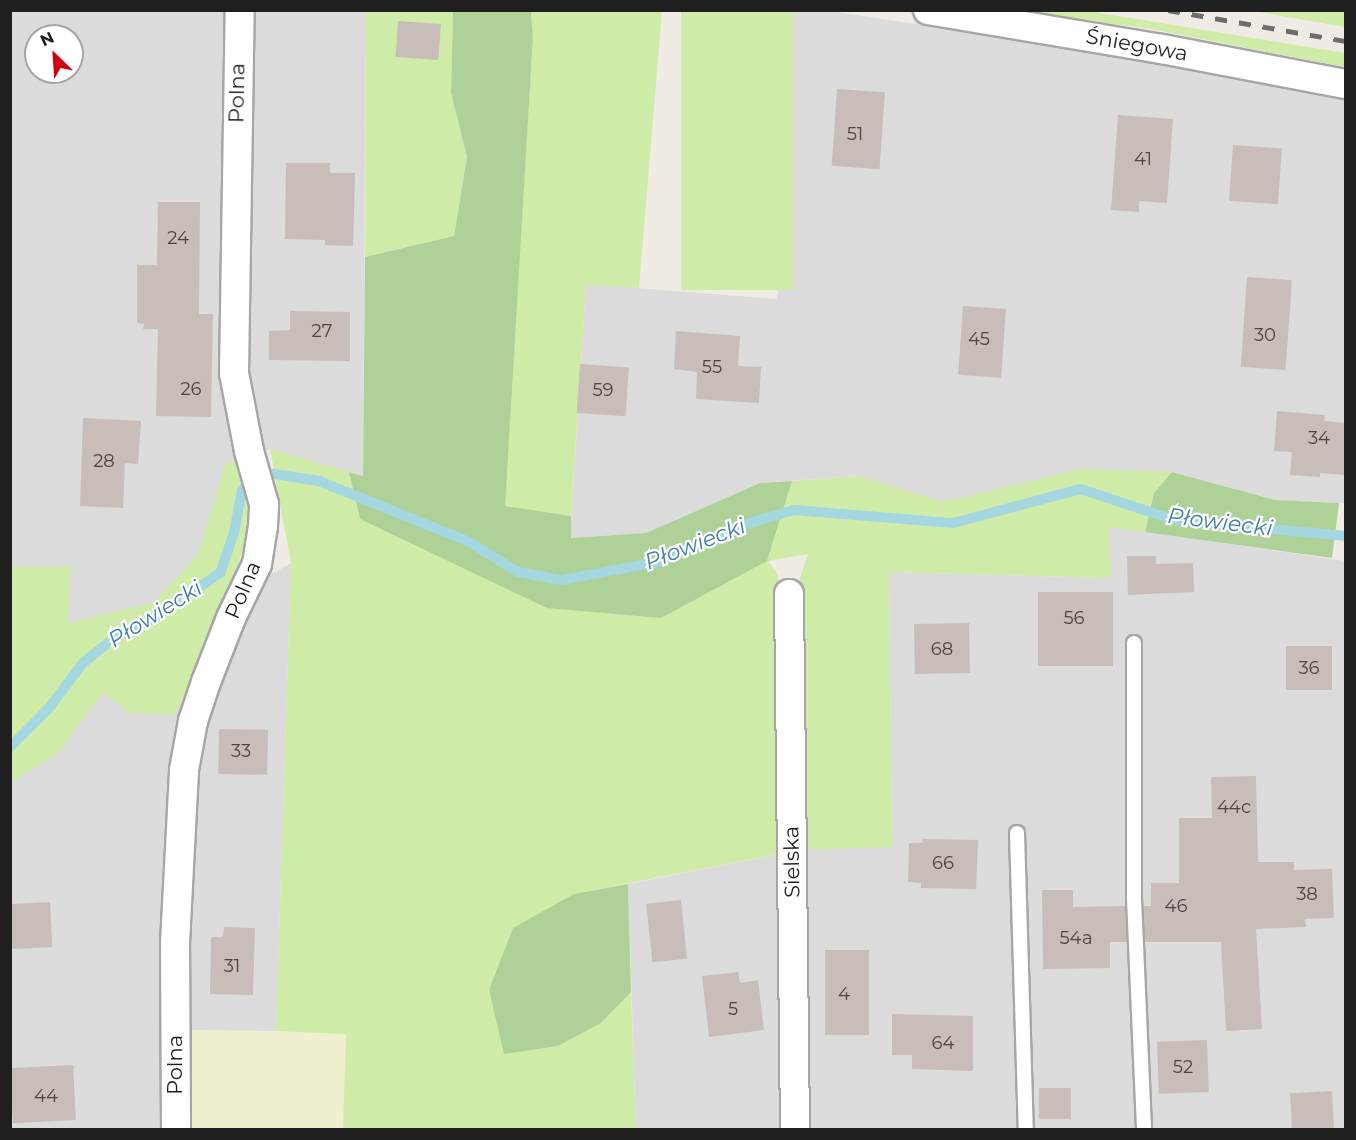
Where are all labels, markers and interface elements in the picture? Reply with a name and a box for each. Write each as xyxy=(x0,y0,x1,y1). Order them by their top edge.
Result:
north arrow xyxy=(24,24,84,84)
street label: Śniegowa xyxy=(1084,24,1190,66)
text: N xyxy=(37,28,57,50)
street label: Polna xyxy=(224,63,250,123)
house number: 51 xyxy=(847,123,863,145)
house number: 41 xyxy=(1134,148,1152,170)
house number: 24 xyxy=(167,227,189,249)
house number: 27 xyxy=(312,320,332,342)
house number: 30 xyxy=(1254,324,1276,346)
house number: 45 xyxy=(968,328,990,350)
house number: 55 xyxy=(702,356,722,378)
house number: 26 xyxy=(180,378,202,400)
house number: 59 xyxy=(592,379,614,401)
house number: 34 xyxy=(1308,427,1330,449)
house number: 28 xyxy=(93,450,115,472)
water label: Płowiecki xyxy=(1166,502,1274,542)
water label: Płowiecki xyxy=(641,513,749,575)
street label: Polna xyxy=(220,557,266,623)
water label: Płowiecki xyxy=(103,575,207,653)
house number: 56 xyxy=(1063,607,1085,629)
house number: 68 xyxy=(931,638,953,660)
house number: 36 xyxy=(1298,657,1320,679)
house number: 33 xyxy=(231,740,251,762)
house number: 44c xyxy=(1217,796,1251,818)
street label: Sielska xyxy=(779,826,805,898)
house number: 66 xyxy=(932,852,954,874)
house number: 38 xyxy=(1296,883,1318,905)
house number: 46 xyxy=(1165,895,1187,917)
house number: 54a xyxy=(1059,927,1093,949)
house number: 31 xyxy=(224,955,240,977)
house number: 4 xyxy=(838,983,850,1005)
house number: 5 xyxy=(728,998,738,1020)
house number: 64 xyxy=(932,1032,954,1054)
street label: Polna xyxy=(162,1035,188,1095)
house number: 52 xyxy=(1173,1056,1193,1078)
house number: 44 xyxy=(34,1085,58,1107)

